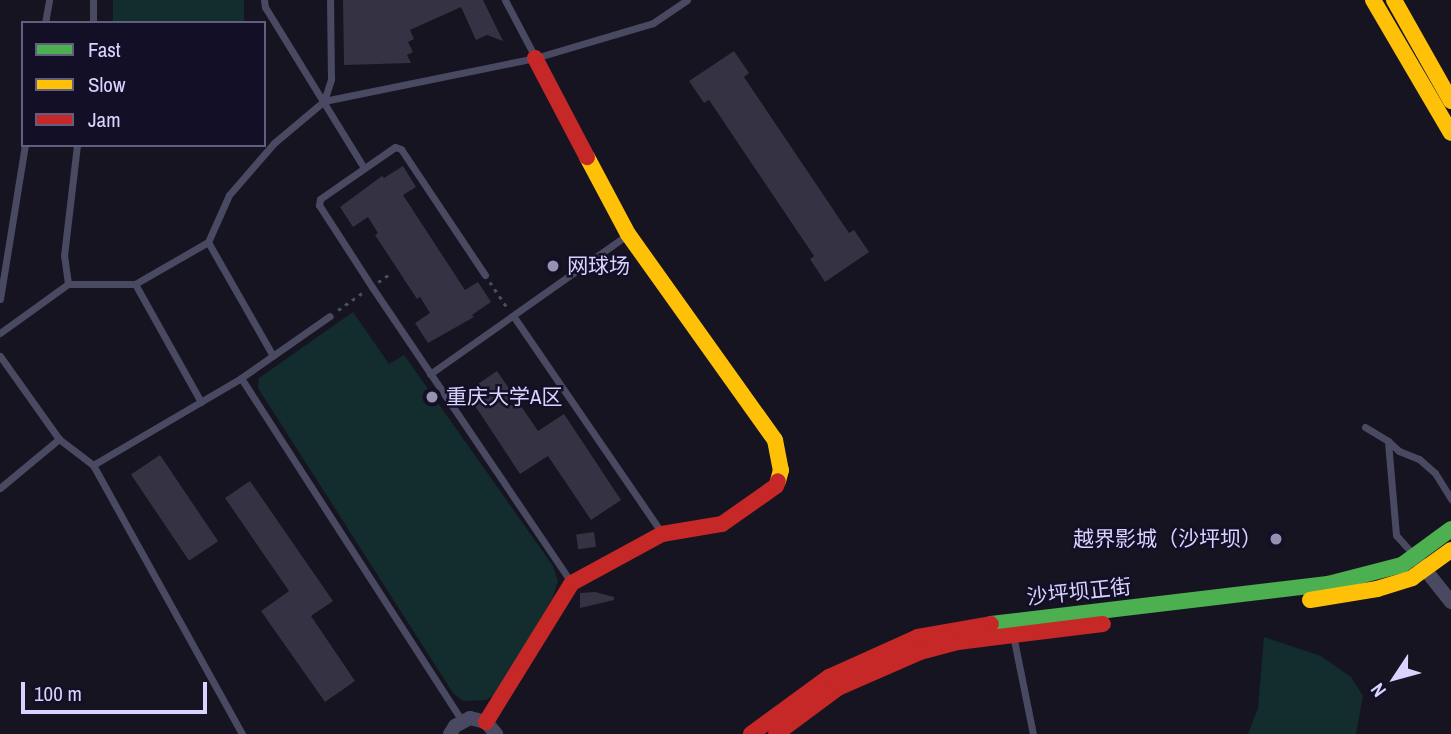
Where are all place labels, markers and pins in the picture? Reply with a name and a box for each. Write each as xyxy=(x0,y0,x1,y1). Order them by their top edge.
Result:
place label: 网球场 xyxy=(567,253,630,279)
marker: 网球场 xyxy=(545,258,561,274)
place label: 重庆大学A区 xyxy=(446,384,562,410)
marker: 重庆大学A区 xyxy=(424,389,440,405)
place label: 越界影城（沙坪坝） xyxy=(1073,526,1262,552)
marker: 越界影城（沙坪坝） xyxy=(1268,531,1284,547)

